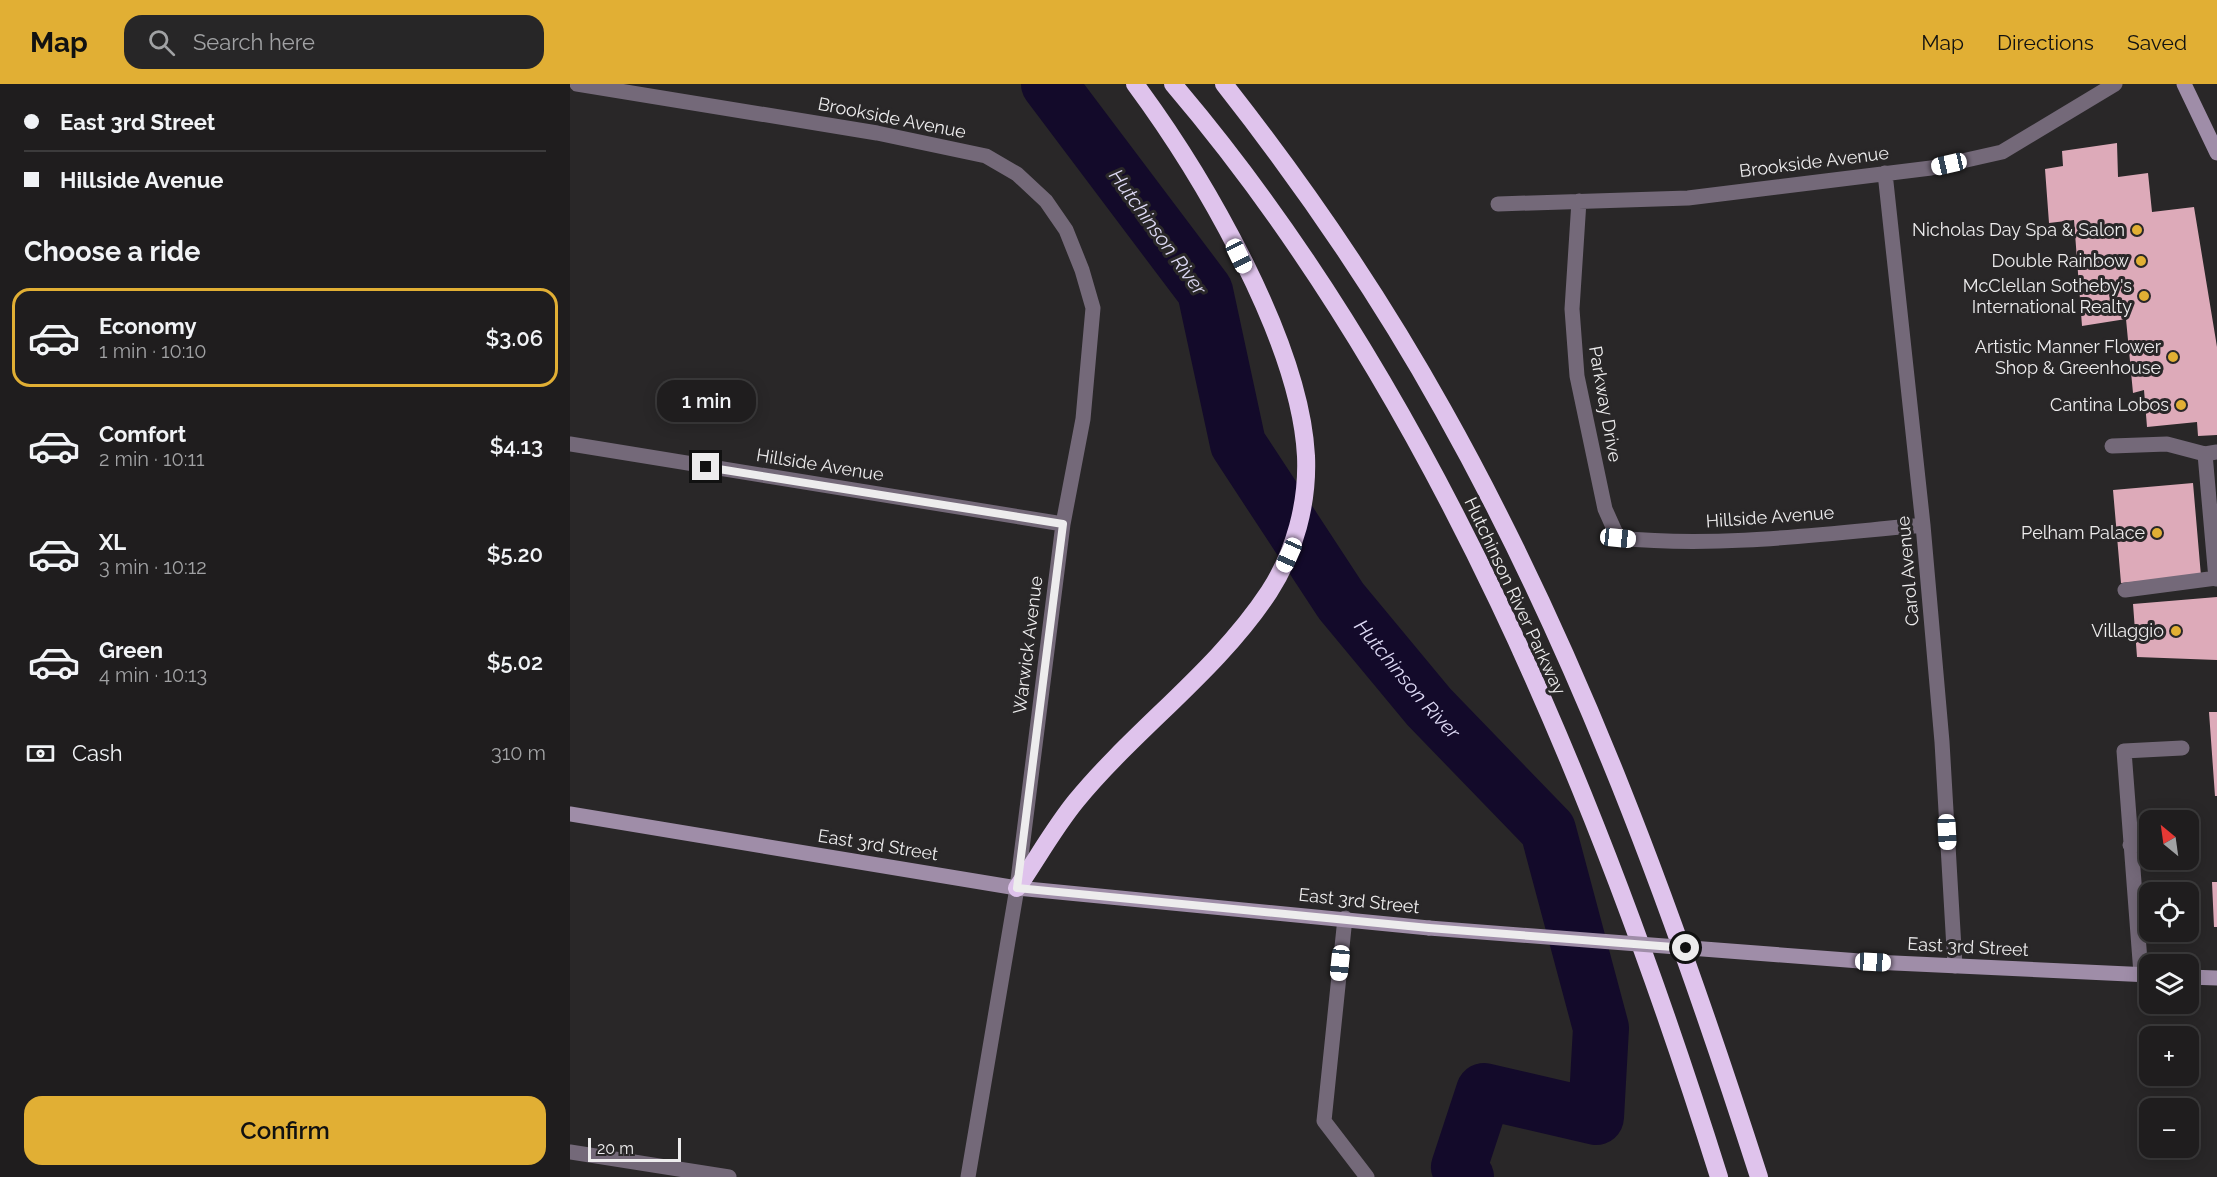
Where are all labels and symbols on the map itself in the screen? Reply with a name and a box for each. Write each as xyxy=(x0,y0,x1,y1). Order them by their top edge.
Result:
street label: Brookside Avenue xyxy=(816,93,968,142)
street label: Brookside Avenue xyxy=(1738,142,1890,181)
car xyxy=(1929,151,1969,177)
water label: Hutchinson River xyxy=(1104,164,1212,301)
place label: Nicholas Day Spa & Salon xyxy=(1912,219,2125,240)
marker: Nicholas Day Spa & Salon xyxy=(2130,223,2144,237)
car xyxy=(1223,236,1255,276)
place label: Double Rainbow xyxy=(1992,250,2129,271)
marker: Double Rainbow xyxy=(2134,254,2148,268)
place label: McClellan Sotheby's International Realty xyxy=(1963,275,2132,317)
marker: McClellan Sotheby's International Realty xyxy=(2137,289,2151,303)
place label: Artistic Manner Flower Shop & Greenhouse xyxy=(1975,336,2162,378)
street label: Parkway Drive xyxy=(1585,344,1626,464)
marker: Artistic Manner Flower Shop & Greenhouse xyxy=(2166,350,2180,364)
callout: 1 min xyxy=(656,380,756,422)
place label: Cantina Lobos xyxy=(2050,394,2169,415)
marker: Cantina Lobos xyxy=(2174,398,2188,412)
street label: Hillside Avenue xyxy=(755,444,886,485)
route end xyxy=(692,453,719,480)
street label: Hutchinson River Parkway xyxy=(1460,494,1571,698)
street label: Hillside Avenue xyxy=(1705,502,1835,531)
street label: Carol Avenue xyxy=(1892,515,1923,627)
place label: Pelham Palace xyxy=(2021,522,2145,543)
marker: Pelham Palace xyxy=(2150,526,2164,540)
car xyxy=(1599,527,1637,549)
car xyxy=(1273,535,1305,575)
street label: Warwick Avenue xyxy=(1009,574,1046,715)
water label: Hutchinson River xyxy=(1349,615,1466,745)
place label: Villaggio xyxy=(2091,620,2164,641)
marker: Villaggio xyxy=(2169,624,2183,638)
north arrow xyxy=(2139,810,2199,870)
car xyxy=(1937,814,1957,850)
street label: East 3rd Street xyxy=(816,825,940,864)
street label: East 3rd Street xyxy=(1298,884,1421,917)
street label: East 3rd Street xyxy=(1907,933,2029,960)
route start xyxy=(1672,934,1699,961)
car xyxy=(1329,944,1351,982)
car xyxy=(1855,952,1891,972)
scale bar xyxy=(588,1135,681,1162)

